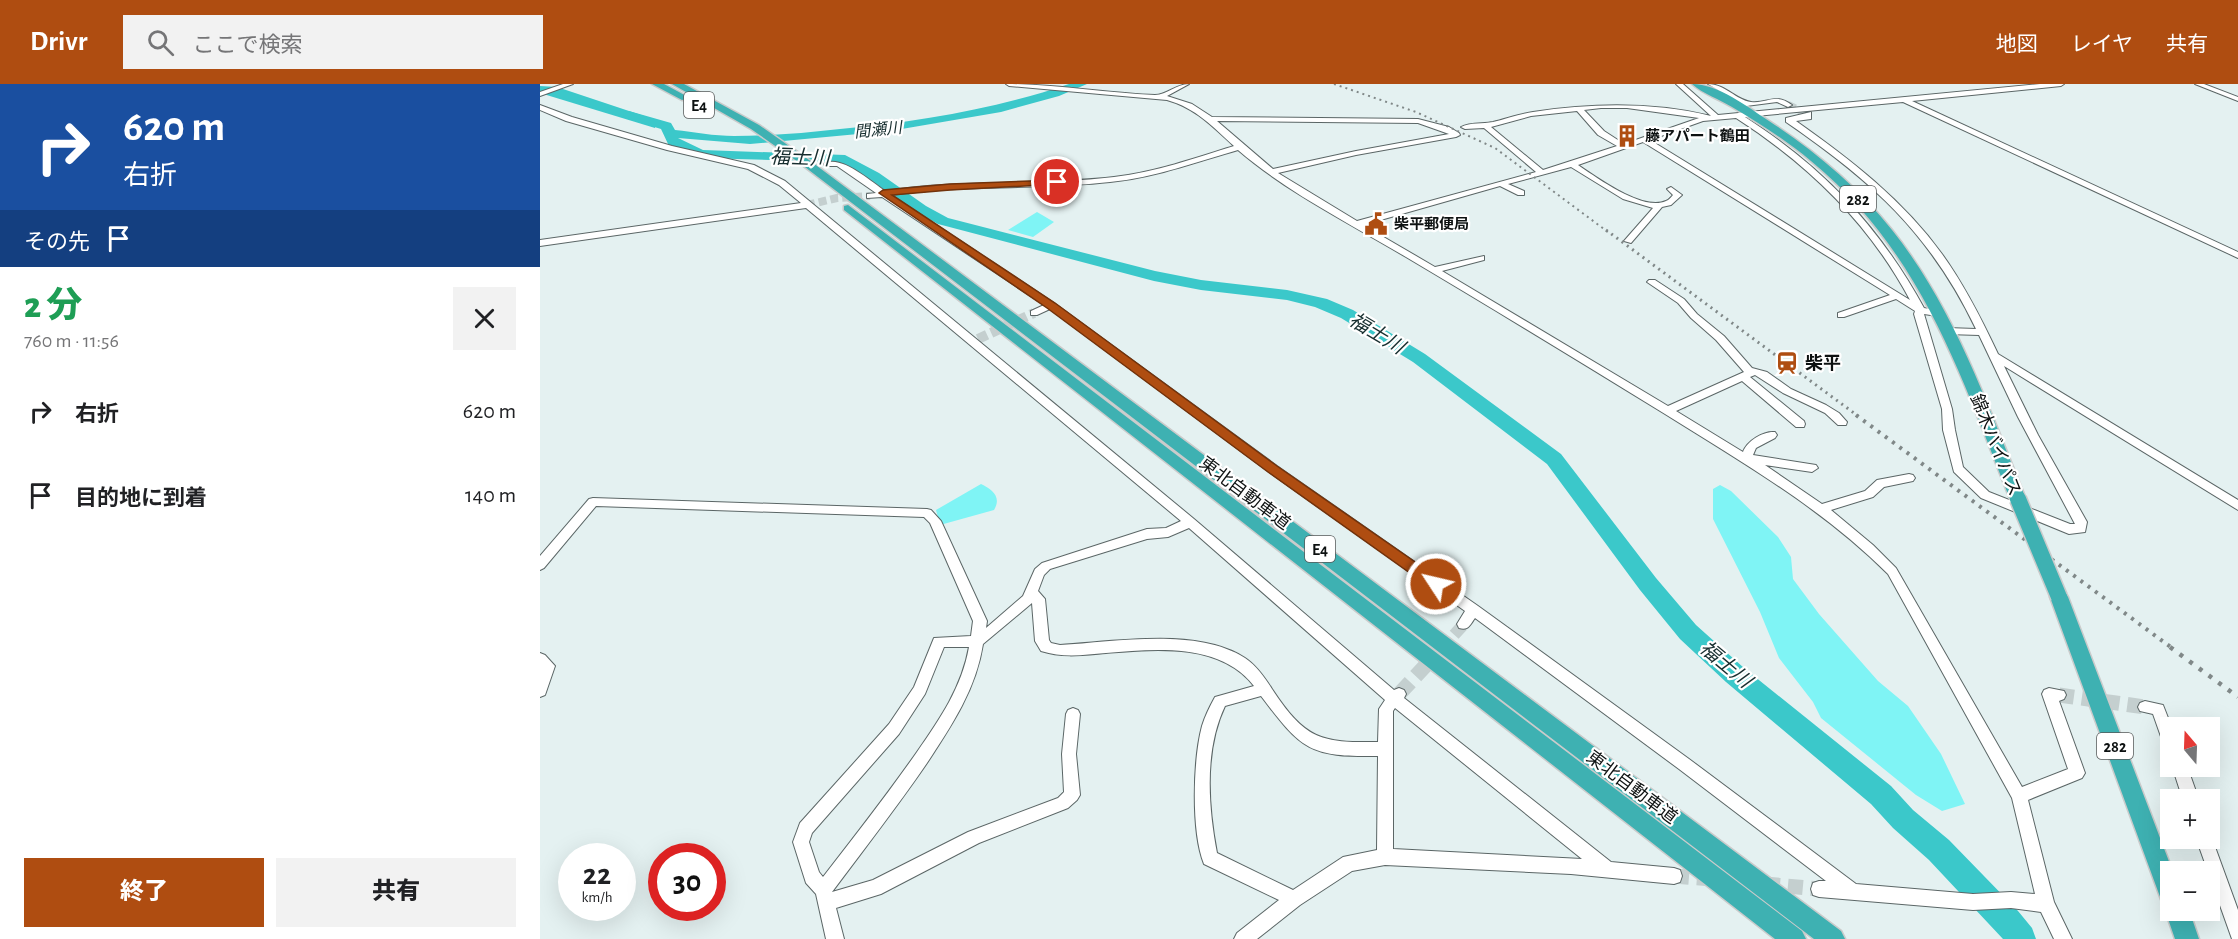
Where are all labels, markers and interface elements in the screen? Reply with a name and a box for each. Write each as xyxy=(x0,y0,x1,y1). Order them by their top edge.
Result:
search box xyxy=(123,15,543,69)
icon: search xyxy=(144,26,177,59)
text: Drivr xyxy=(30,28,87,56)
text: ここで検索 xyxy=(192,34,303,56)
text: 地図 xyxy=(1996,34,2038,55)
text: レイヤ xyxy=(2071,34,2133,55)
text: 共有 xyxy=(2166,34,2208,55)
road number: E4 xyxy=(684,92,714,118)
text: 620 m xyxy=(123,106,225,148)
icon: right xyxy=(24,108,102,186)
water label: 間瀬川 xyxy=(853,118,905,140)
building icon: 藤アパート鶴田 xyxy=(1614,123,1640,149)
place label: 藤アパート鶴田 xyxy=(1645,128,1750,144)
water label: 福士川 xyxy=(770,146,832,169)
pin xyxy=(1031,156,1082,207)
text: 右折 xyxy=(123,162,177,189)
icon: arrive xyxy=(1040,165,1073,198)
road number: 282 xyxy=(1840,186,1876,212)
public building icon: 柴平郵便局 xyxy=(1363,211,1389,237)
place label: 柴平郵便局 xyxy=(1394,216,1469,232)
icon: arrive xyxy=(102,222,135,255)
text: その先 xyxy=(24,231,90,253)
button: close xyxy=(453,287,516,350)
text: 2 分 xyxy=(24,288,82,324)
water label: 福士川 xyxy=(1346,309,1410,359)
text: 760 m · 11:56 xyxy=(24,331,119,351)
station icon: 柴平 xyxy=(1774,350,1800,376)
place label: 柴平 xyxy=(1805,354,1841,373)
street label: 錦木バイパス xyxy=(1967,391,2025,499)
icon: right xyxy=(24,395,57,428)
text: 620 m xyxy=(463,400,516,422)
text: 右折 xyxy=(75,403,119,425)
street label: 東北自動車道 xyxy=(1196,453,1294,533)
icon: arrive xyxy=(24,479,57,512)
text: 140 m xyxy=(465,484,516,506)
text: 目的地に到着 xyxy=(75,487,207,509)
road number: E4 xyxy=(1305,536,1335,562)
position arrow xyxy=(1404,552,1468,616)
water label: 福士川 xyxy=(1696,637,1757,693)
north arrow xyxy=(2160,717,2220,777)
map controls xyxy=(2160,717,2220,921)
road number: 282 xyxy=(2097,733,2133,759)
street label: 東北自動車道 xyxy=(1583,747,1681,827)
button: + xyxy=(2160,789,2220,849)
speed limit sign: 30 xyxy=(648,843,726,921)
button: 終了 xyxy=(24,858,264,927)
button: 共有 xyxy=(276,858,516,927)
text: 22 xyxy=(583,860,611,890)
button: − xyxy=(2160,861,2220,921)
text: km/h xyxy=(582,890,612,905)

